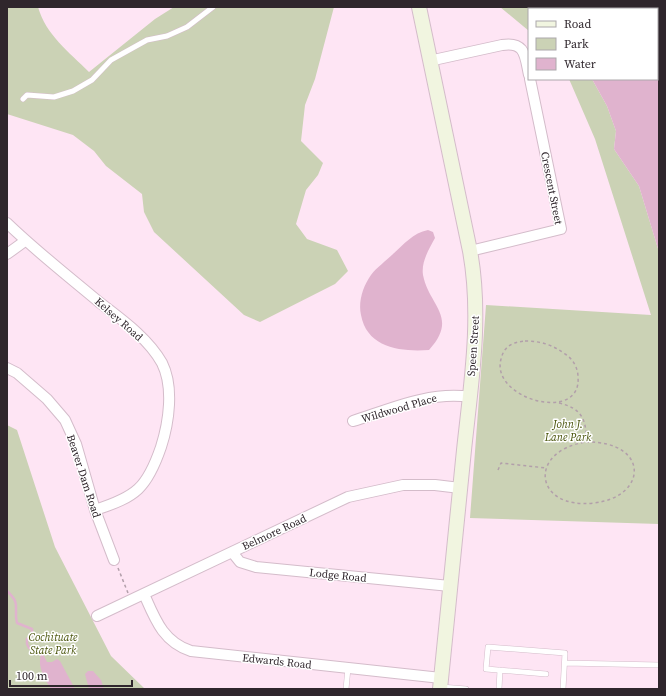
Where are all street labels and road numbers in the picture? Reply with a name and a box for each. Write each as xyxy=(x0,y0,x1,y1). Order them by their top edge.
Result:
street label: Crescent Street xyxy=(537,150,566,226)
street label: Kelsey Road xyxy=(91,294,147,345)
street label: Speen Street xyxy=(464,315,483,377)
street label: Wildwood Place xyxy=(359,390,439,426)
street label: Beaver Dam Road xyxy=(63,433,104,520)
street label: Belmore Road xyxy=(240,511,309,554)
street label: Lodge Road xyxy=(309,565,368,586)
street label: Edwards Road xyxy=(242,650,313,673)

